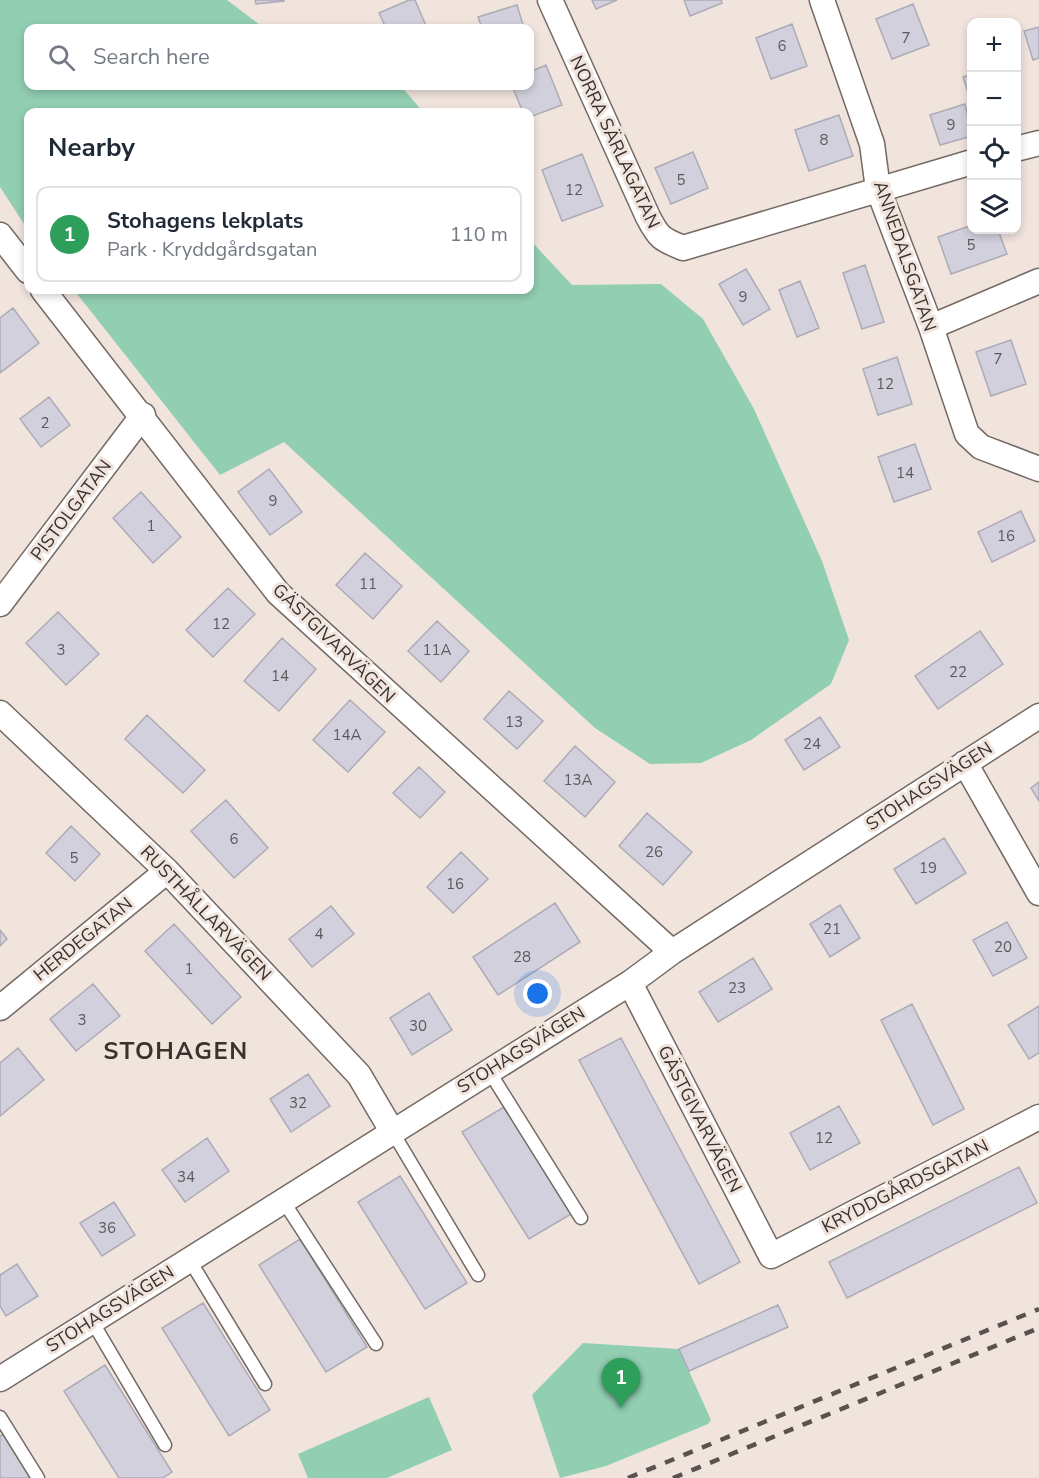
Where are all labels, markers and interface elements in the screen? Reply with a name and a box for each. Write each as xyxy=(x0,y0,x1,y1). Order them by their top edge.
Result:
map controls xyxy=(967,18,1021,234)
button: + xyxy=(967,18,1021,72)
search box xyxy=(24,24,534,90)
house number: 7 xyxy=(901,28,911,48)
house number: 6 xyxy=(777,36,787,56)
icon: search xyxy=(45,41,78,74)
text: Search here xyxy=(93,42,210,72)
street label: NORRA SÄRLAGATAN xyxy=(564,52,666,232)
button: − xyxy=(967,72,1021,126)
house number: 9 xyxy=(946,115,956,135)
button: locate xyxy=(967,126,1021,180)
text: Nearby xyxy=(48,130,135,165)
house number: 8 xyxy=(819,130,829,150)
house number: 5 xyxy=(676,170,686,190)
street label: ANNEDALSGATAN xyxy=(868,178,942,334)
house number: 12 xyxy=(565,180,583,200)
button: layers xyxy=(967,180,1021,234)
text: Stohagens lekplats xyxy=(107,206,304,236)
text: 1 xyxy=(64,221,76,248)
text: 110 m xyxy=(450,221,508,248)
house number: 5 xyxy=(966,235,976,255)
text: Park · Kryddgårdsgatan xyxy=(107,236,317,263)
house number: 9 xyxy=(738,287,748,307)
house number: 7 xyxy=(993,349,1003,369)
house number: 12 xyxy=(876,374,894,394)
house number: 2 xyxy=(40,413,50,433)
street label: PISTOLGATAN xyxy=(25,455,117,565)
house number: 14 xyxy=(896,463,914,483)
house number: 9 xyxy=(268,491,278,511)
house number: 1 xyxy=(146,516,156,536)
house number: 16 xyxy=(997,526,1015,546)
house number: 11 xyxy=(359,574,377,594)
street label: GÄSTGIVARVÄGEN xyxy=(267,578,401,708)
house number: 12 xyxy=(212,614,230,634)
house number: 3 xyxy=(56,640,66,660)
house number: 11A xyxy=(423,640,452,660)
house number: 22 xyxy=(949,662,967,682)
house number: 14 xyxy=(271,666,289,686)
house number: 13 xyxy=(505,712,523,732)
house number: 14A xyxy=(333,725,362,745)
house number: 24 xyxy=(803,734,821,754)
street label: STOHAGSVÄGEN xyxy=(861,736,997,836)
house number: 13A xyxy=(564,770,593,790)
house number: 6 xyxy=(229,829,239,849)
street label: RUSTHÅLLARVÄGEN xyxy=(135,840,277,986)
house number: 26 xyxy=(645,842,663,862)
house number: 5 xyxy=(69,848,79,868)
house number: 19 xyxy=(919,858,937,878)
house number: 16 xyxy=(446,874,464,894)
street label: HERDEGATAN xyxy=(29,892,137,986)
house number: 21 xyxy=(823,919,841,939)
house number: 4 xyxy=(314,924,324,944)
house number: 20 xyxy=(994,937,1012,957)
house number: 28 xyxy=(513,947,531,967)
house number: 1 xyxy=(184,959,194,979)
house number: 23 xyxy=(728,978,746,998)
your location xyxy=(523,979,552,1008)
street label: STOHAGSVÄGEN xyxy=(453,1001,589,1099)
house number: 3 xyxy=(77,1010,87,1030)
house number: 30 xyxy=(409,1016,427,1036)
district label: STOHAGEN xyxy=(103,1035,249,1067)
street label: GÄSTGIVARVÄGEN xyxy=(652,1041,748,1197)
house number: 32 xyxy=(289,1093,307,1113)
house number: 12 xyxy=(815,1128,833,1148)
street label: KRYDDGÅRDSGATAN xyxy=(817,1133,993,1239)
house number: 34 xyxy=(177,1167,195,1187)
house number: 36 xyxy=(98,1218,116,1238)
street label: STOHAGSVÄGEN xyxy=(42,1260,178,1358)
pin: 1 xyxy=(602,1358,640,1408)

